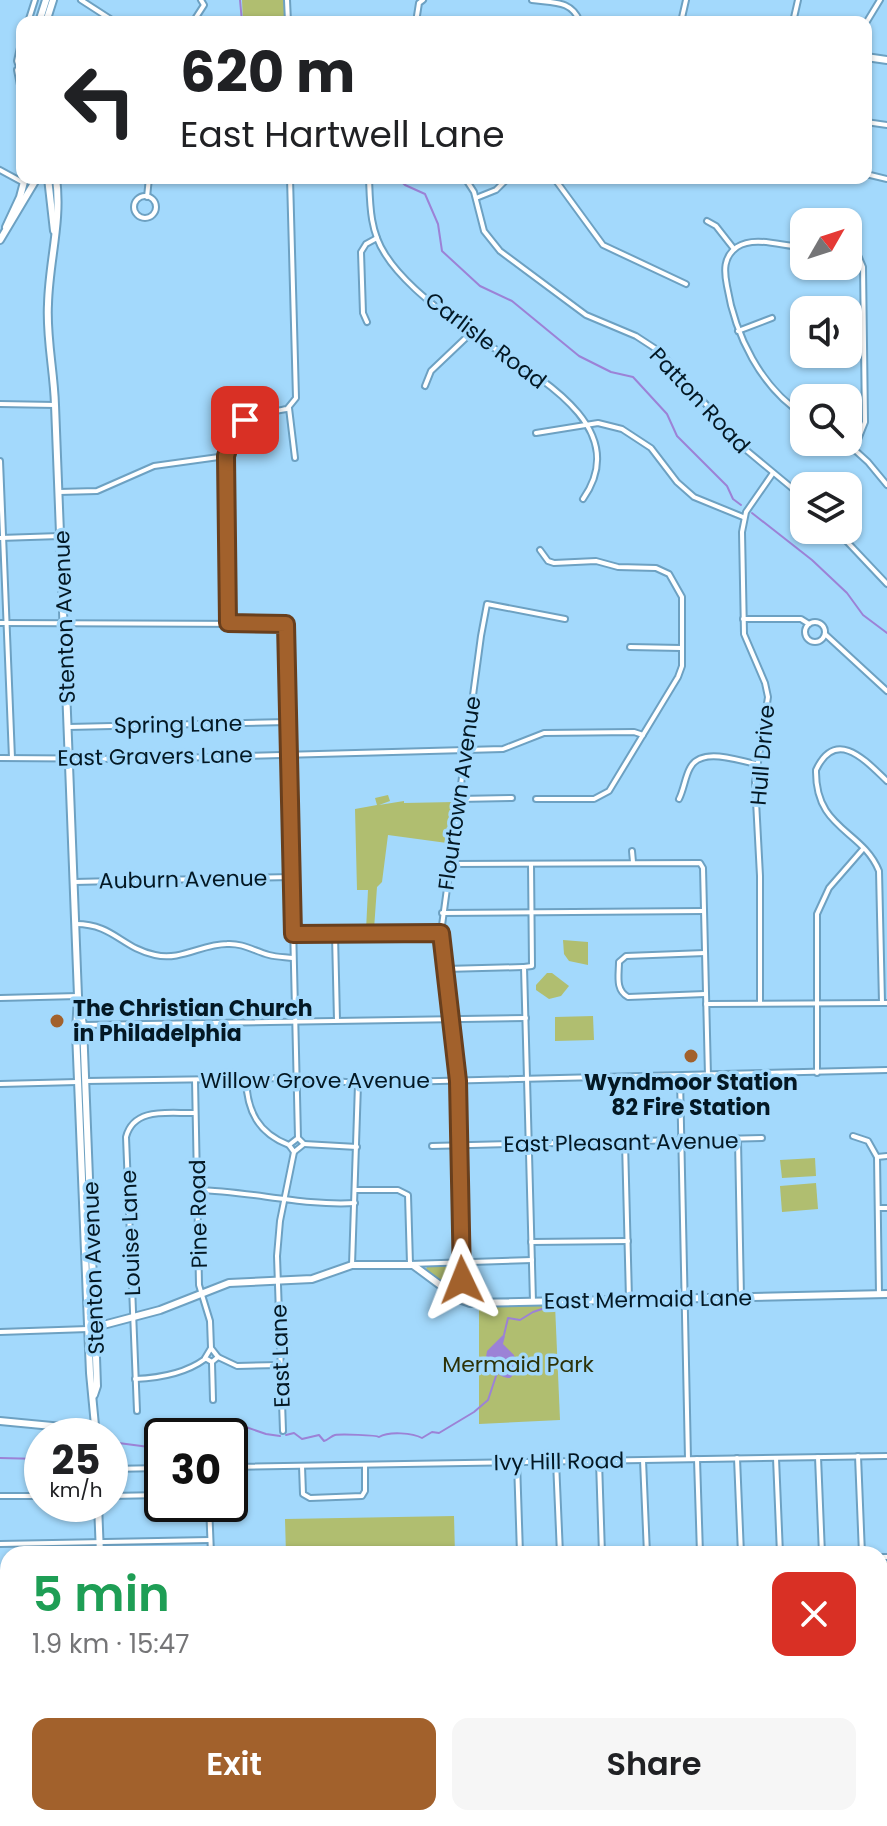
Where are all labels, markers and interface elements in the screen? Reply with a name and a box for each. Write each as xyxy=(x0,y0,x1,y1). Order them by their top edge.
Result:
text: 620 m xyxy=(180,33,355,112)
icon: left xyxy=(48,48,152,152)
text: East Hartwell Lane xyxy=(180,109,505,160)
north arrow xyxy=(790,208,862,280)
map controls xyxy=(790,208,862,544)
street label: Carlisle Road xyxy=(419,285,553,396)
button: sound xyxy=(790,296,862,368)
street label: Patton Road xyxy=(642,340,757,460)
button: search xyxy=(790,384,862,456)
pin xyxy=(211,386,279,454)
icon: arrive xyxy=(223,398,267,442)
button: layers xyxy=(790,472,862,544)
street label: Stenton Avenue xyxy=(46,530,83,704)
street label: Flourtown Avenue xyxy=(431,694,488,892)
street label: Hull Drive xyxy=(743,703,782,807)
street label: Spring Lane xyxy=(114,708,242,741)
street label: East Gravers Lane xyxy=(57,739,253,774)
street label: Auburn Avenue xyxy=(98,863,268,896)
place label: The Christian Church in Philadelphia xyxy=(73,993,313,1049)
marker: The Christian Church in Philadelphia xyxy=(48,1012,66,1030)
marker: Wyndmoor Station 82 Fire Station xyxy=(682,1047,700,1065)
street label: Willow Grove Avenue xyxy=(200,1065,430,1096)
place label: Wyndmoor Station 82 Fire Station xyxy=(584,1067,798,1123)
street label: East Pleasant Avenue xyxy=(503,1125,739,1160)
street label: Pine Road xyxy=(182,1159,215,1269)
street label: Louise Lane xyxy=(113,1169,148,1297)
street label: Stenton Avenue xyxy=(75,1181,112,1355)
position arrow xyxy=(420,1238,504,1322)
street label: East Mermaid Lane xyxy=(544,1282,752,1317)
street label: East Lane xyxy=(263,1304,298,1408)
park label: Mermaid Park xyxy=(442,1349,594,1380)
speed limit sign: 30 xyxy=(144,1418,248,1522)
text: 25 xyxy=(52,1432,100,1488)
street label: Ivy Hill Road xyxy=(493,1445,625,1478)
text: km/h xyxy=(49,1476,103,1504)
text: 5 min xyxy=(32,1561,170,1628)
button: close xyxy=(772,1572,856,1656)
text: 1.9 km · 15:47 xyxy=(32,1626,189,1662)
button: Exit xyxy=(32,1718,436,1810)
button: Share xyxy=(452,1718,856,1810)

